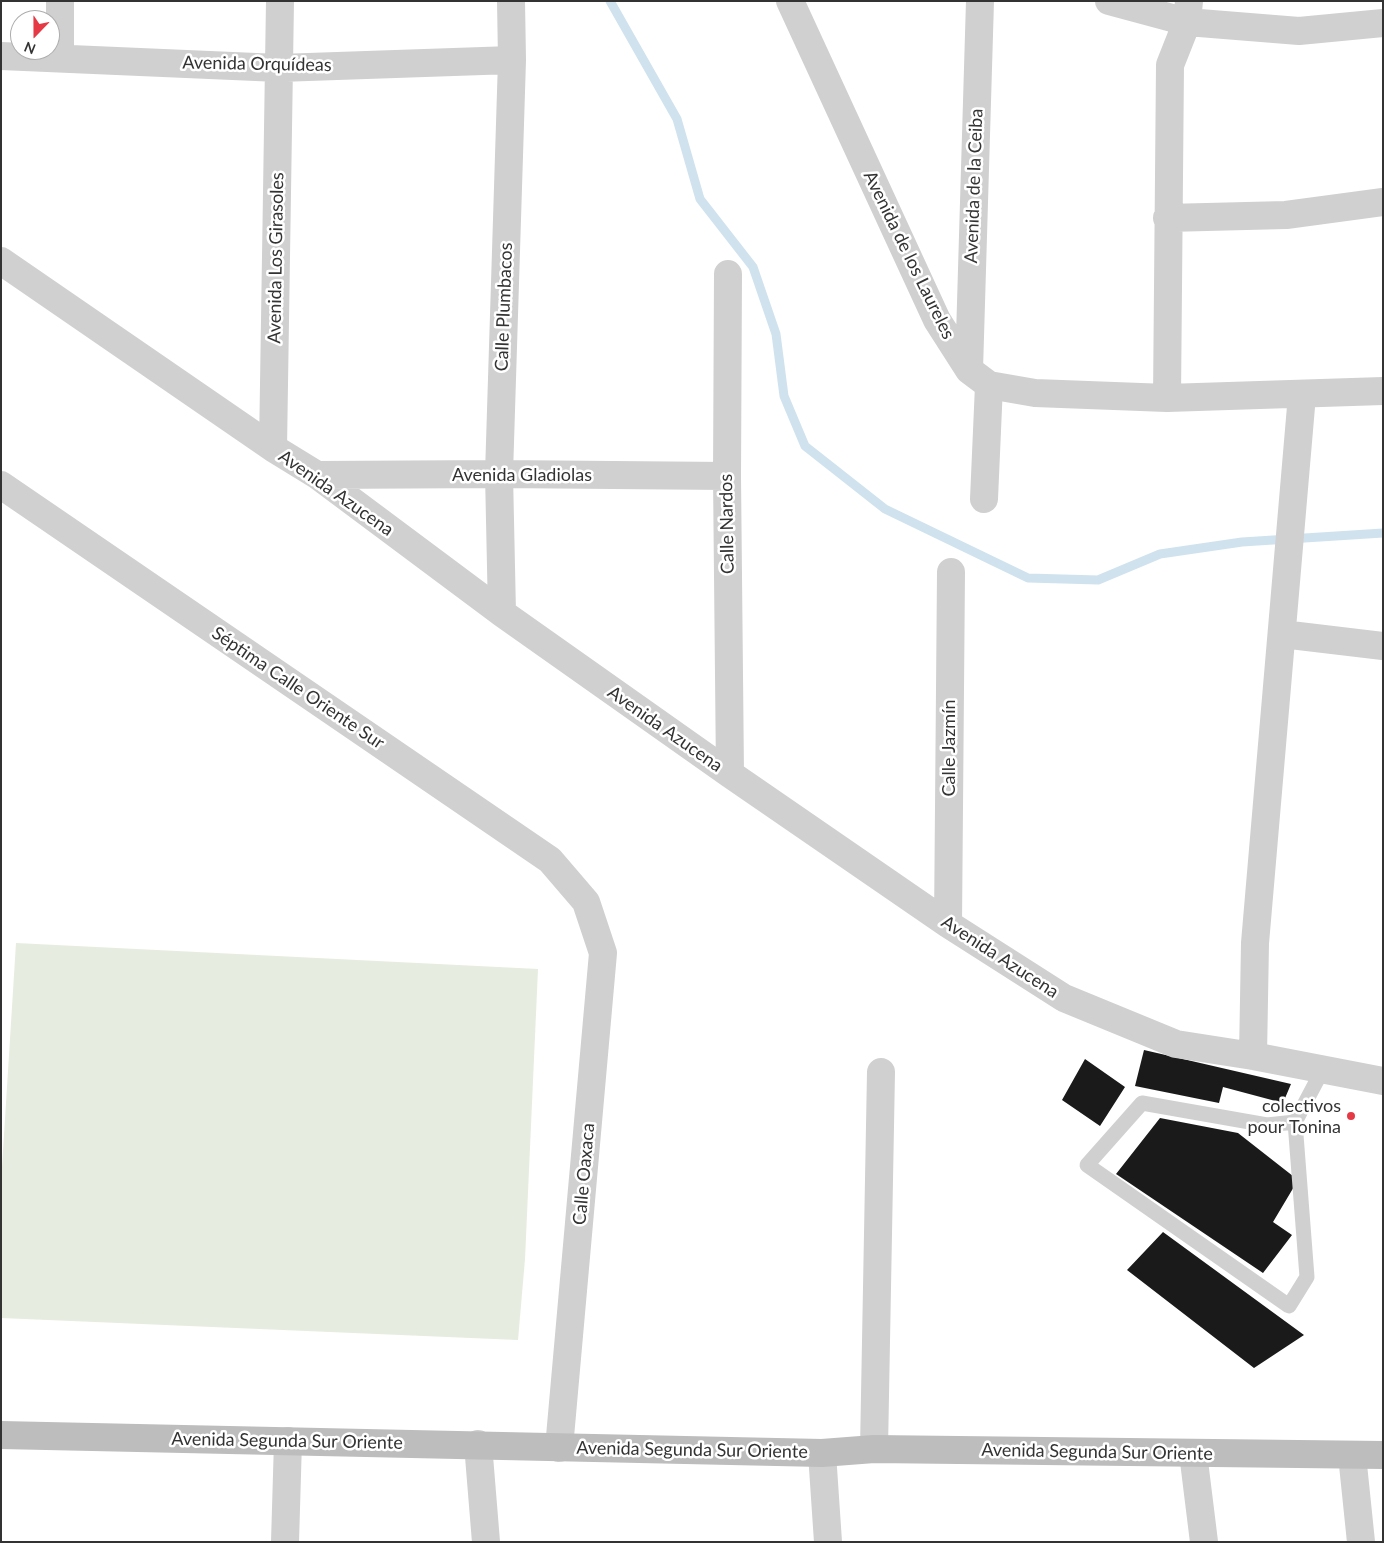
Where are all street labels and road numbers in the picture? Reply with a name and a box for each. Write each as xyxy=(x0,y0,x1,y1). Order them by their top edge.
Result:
street label: Avenida Orquídeas xyxy=(182,52,332,76)
street label: Avenida de la Ceiba xyxy=(961,108,987,264)
street label: Avenida de los Laureles xyxy=(859,167,959,343)
street label: Avenida Los Girasoles xyxy=(264,172,288,344)
street label: Calle Plumbacos xyxy=(491,242,517,372)
street label: Avenida Azucena xyxy=(274,445,398,541)
street label: Avenida Gladiolas xyxy=(452,464,592,486)
street label: Calle Nardos xyxy=(715,474,739,574)
street label: Séptima Calle Oriente Sur xyxy=(208,622,388,754)
street label: Avenida Azucena xyxy=(603,681,727,777)
street label: Calle Jazmín xyxy=(938,699,960,797)
street label: Avenida Azucena xyxy=(937,911,1063,1003)
street label: Calle Oaxaca xyxy=(569,1122,599,1226)
street label: Avenida Segunda Sur Oriente xyxy=(171,1428,403,1454)
street label: Avenida Segunda Sur Oriente xyxy=(576,1437,808,1463)
street label: Avenida Segunda Sur Oriente xyxy=(981,1439,1213,1465)

